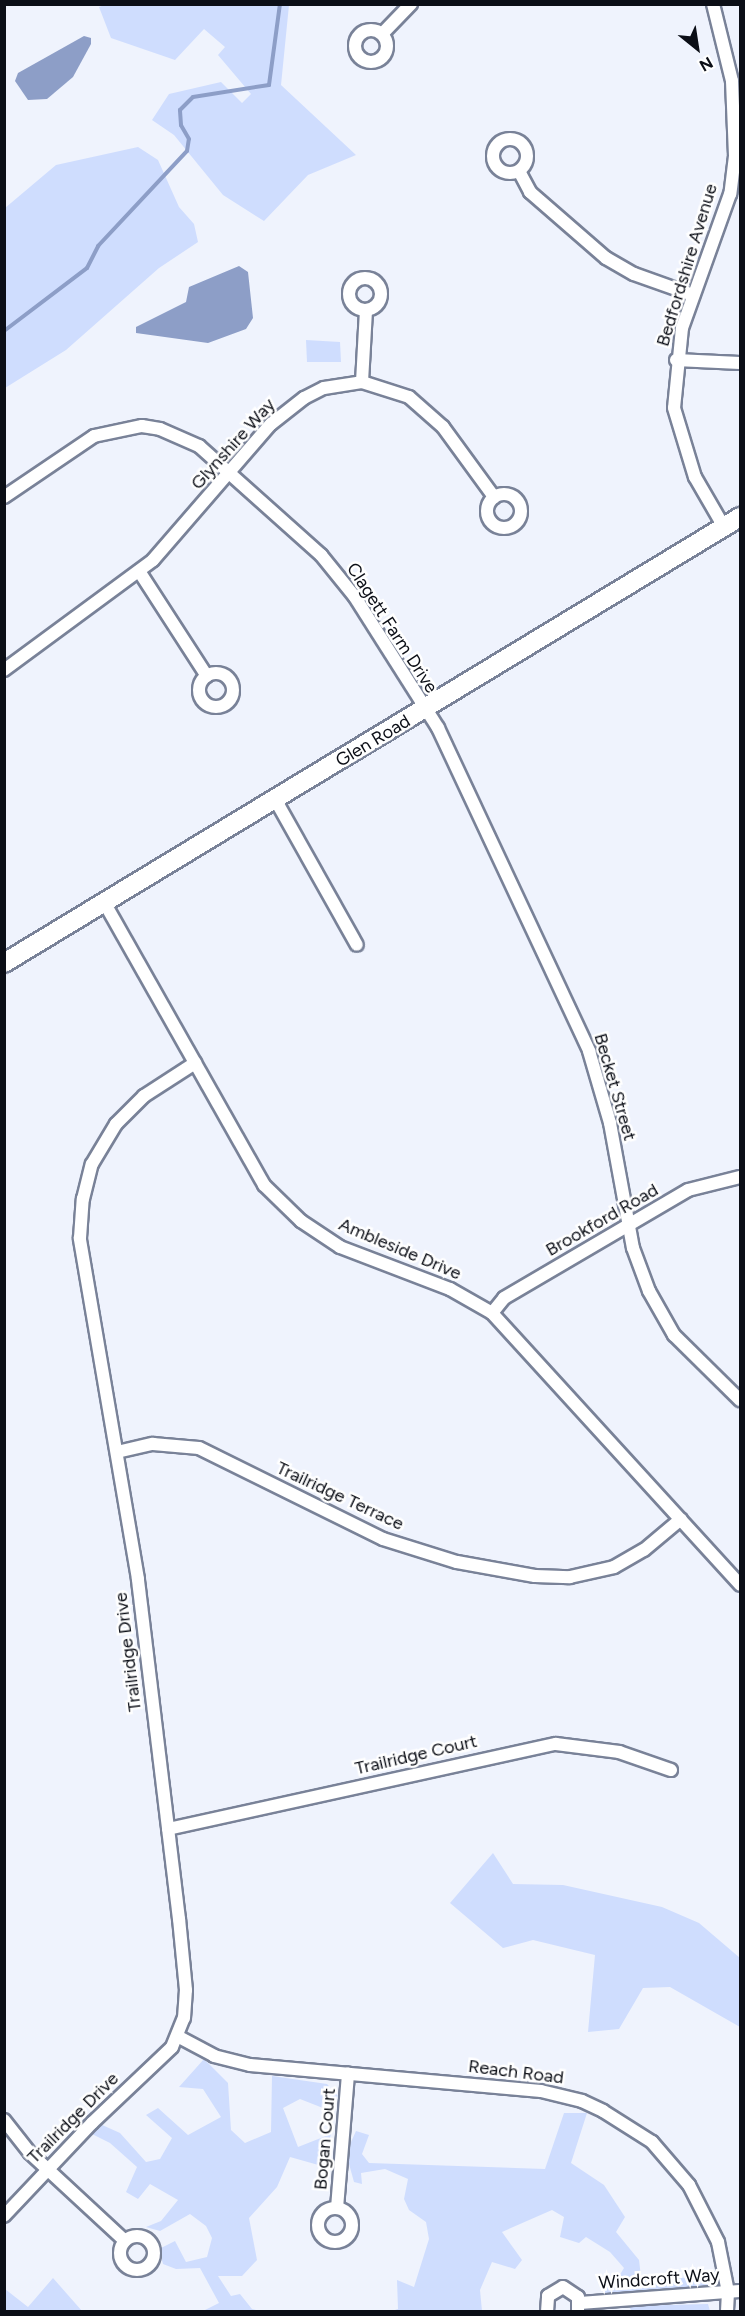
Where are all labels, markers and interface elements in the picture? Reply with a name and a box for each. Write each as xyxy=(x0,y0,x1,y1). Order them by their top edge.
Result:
north arrow xyxy=(667,18,727,78)
text: N xyxy=(696,53,716,75)
street label: Bedfordshire Avenue xyxy=(652,181,722,349)
street label: Glynshire Way xyxy=(186,394,280,494)
street label: Clagett Farm Drive xyxy=(342,559,442,697)
street label: Glen Road xyxy=(332,710,414,772)
street label: Becket Street xyxy=(589,1031,641,1143)
street label: Brookford Road xyxy=(542,1179,662,1261)
street label: Ambleside Drive xyxy=(336,1213,464,1285)
street label: Trailridge Terrace xyxy=(273,1457,407,1535)
street label: Trailridge Drive xyxy=(110,1591,146,1713)
street label: Trailridge Court xyxy=(353,1730,479,1780)
street label: Reach Road xyxy=(467,2055,565,2089)
street label: Trailridge Drive xyxy=(23,2068,123,2168)
street label: Bogan Court xyxy=(310,2087,340,2191)
street label: Windcroft Way xyxy=(598,2264,720,2294)

